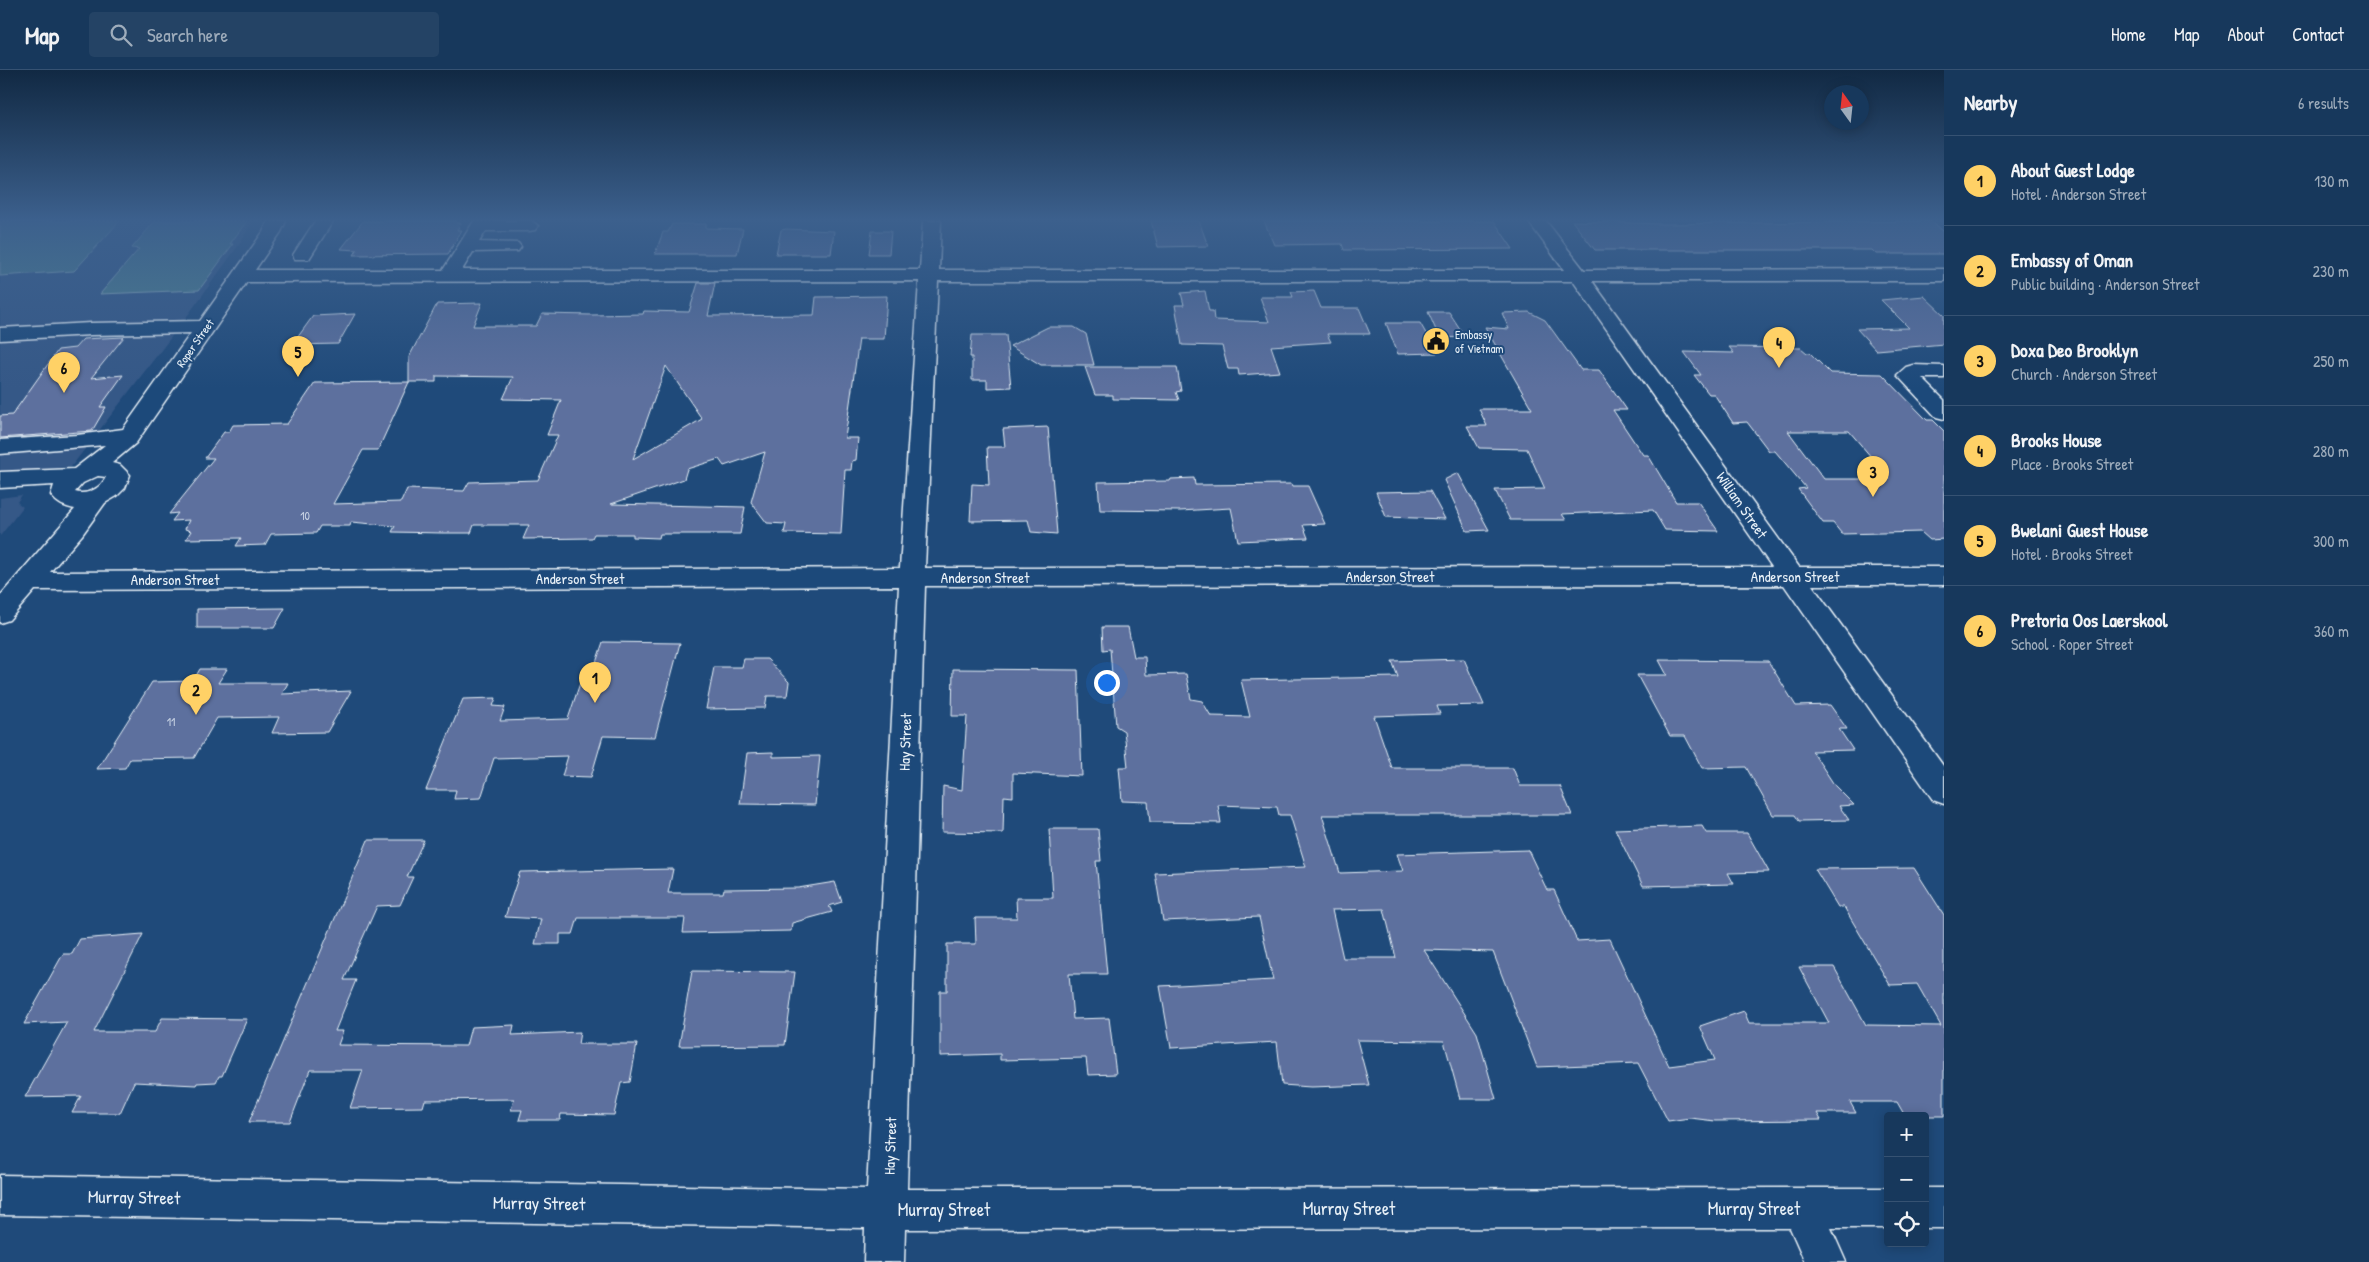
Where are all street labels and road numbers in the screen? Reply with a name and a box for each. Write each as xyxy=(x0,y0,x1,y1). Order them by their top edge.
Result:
street label: Roper Street xyxy=(172,315,218,371)
street label: William Street xyxy=(1711,467,1773,543)
street label: Anderson Street xyxy=(1346,566,1435,587)
street label: Anderson Street xyxy=(1751,566,1840,587)
street label: Anderson Street xyxy=(941,567,1030,588)
street label: Anderson Street xyxy=(536,568,625,589)
street label: Anderson Street xyxy=(131,569,220,590)
street label: Hay Street xyxy=(894,712,917,771)
street label: Hay Street xyxy=(879,1116,902,1175)
street label: Murray Street xyxy=(88,1184,181,1210)
street label: Murray Street xyxy=(493,1190,586,1216)
street label: Murray Street xyxy=(1303,1196,1396,1221)
street label: Murray Street xyxy=(1708,1196,1801,1221)
street label: Murray Street xyxy=(898,1197,991,1222)

